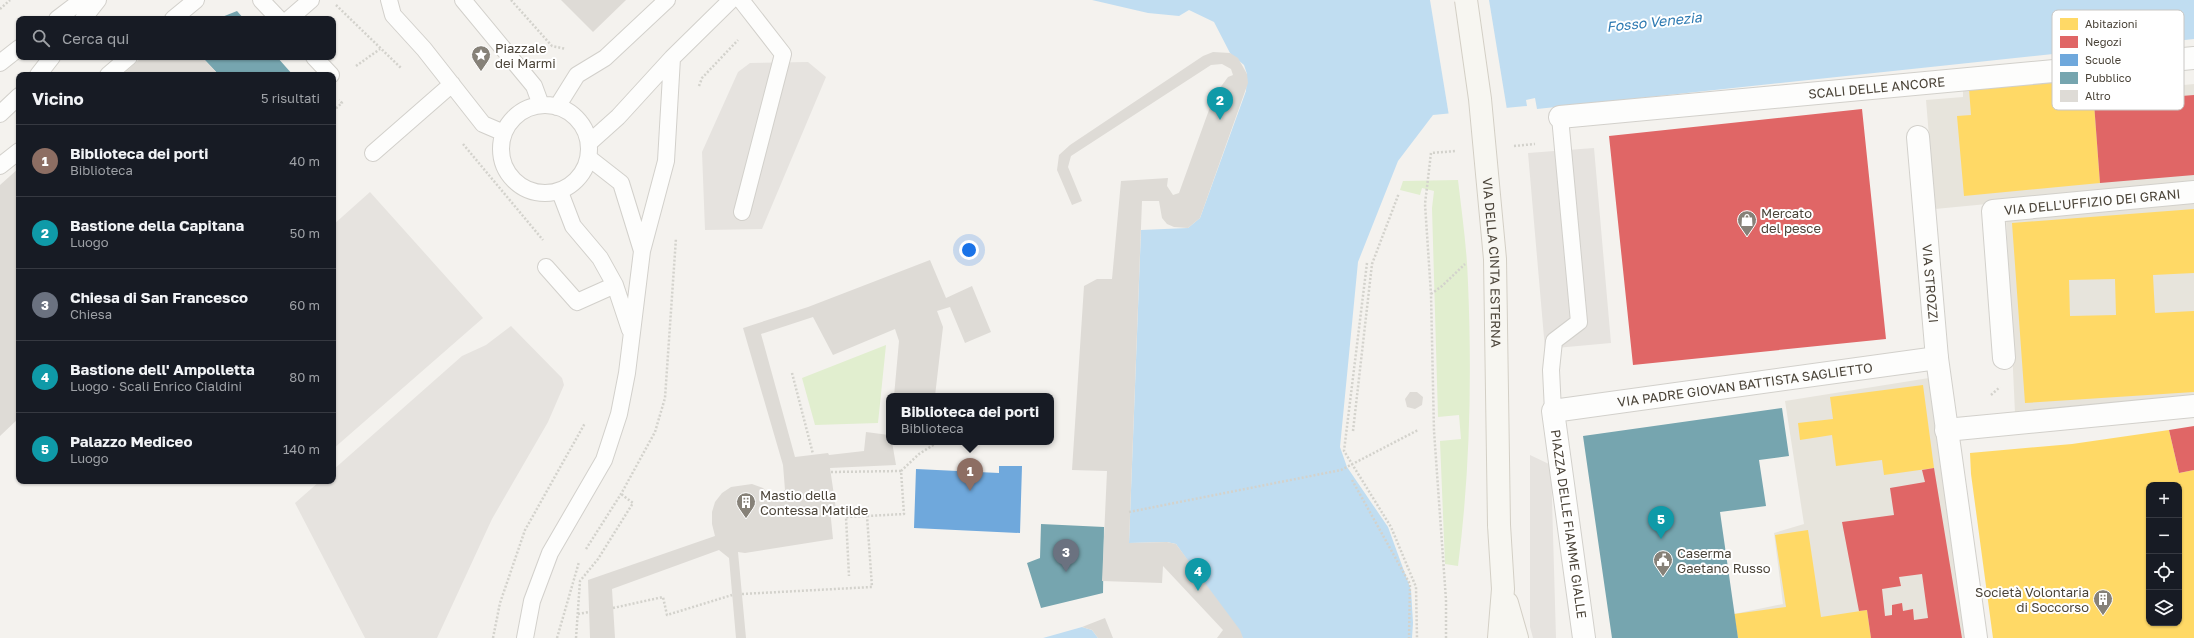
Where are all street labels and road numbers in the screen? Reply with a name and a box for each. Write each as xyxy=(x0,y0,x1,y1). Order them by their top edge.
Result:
street label: SCALI DELLE ANCORE xyxy=(1808,73,1946,102)
street label: VIA DELLA CINTA ESTERNA xyxy=(1479,177,1504,348)
street label: VIA DELL'UFFIZIO DEI GRANI xyxy=(2003,185,2181,218)
street label: VIA STROZZI xyxy=(1919,243,1942,324)
street label: VIA PADRE GIOVAN BATTISTA SAGLIETTO xyxy=(1616,359,1874,410)
street label: PIAZZA DELLE FIAMME GIALLE xyxy=(1548,428,1590,620)

